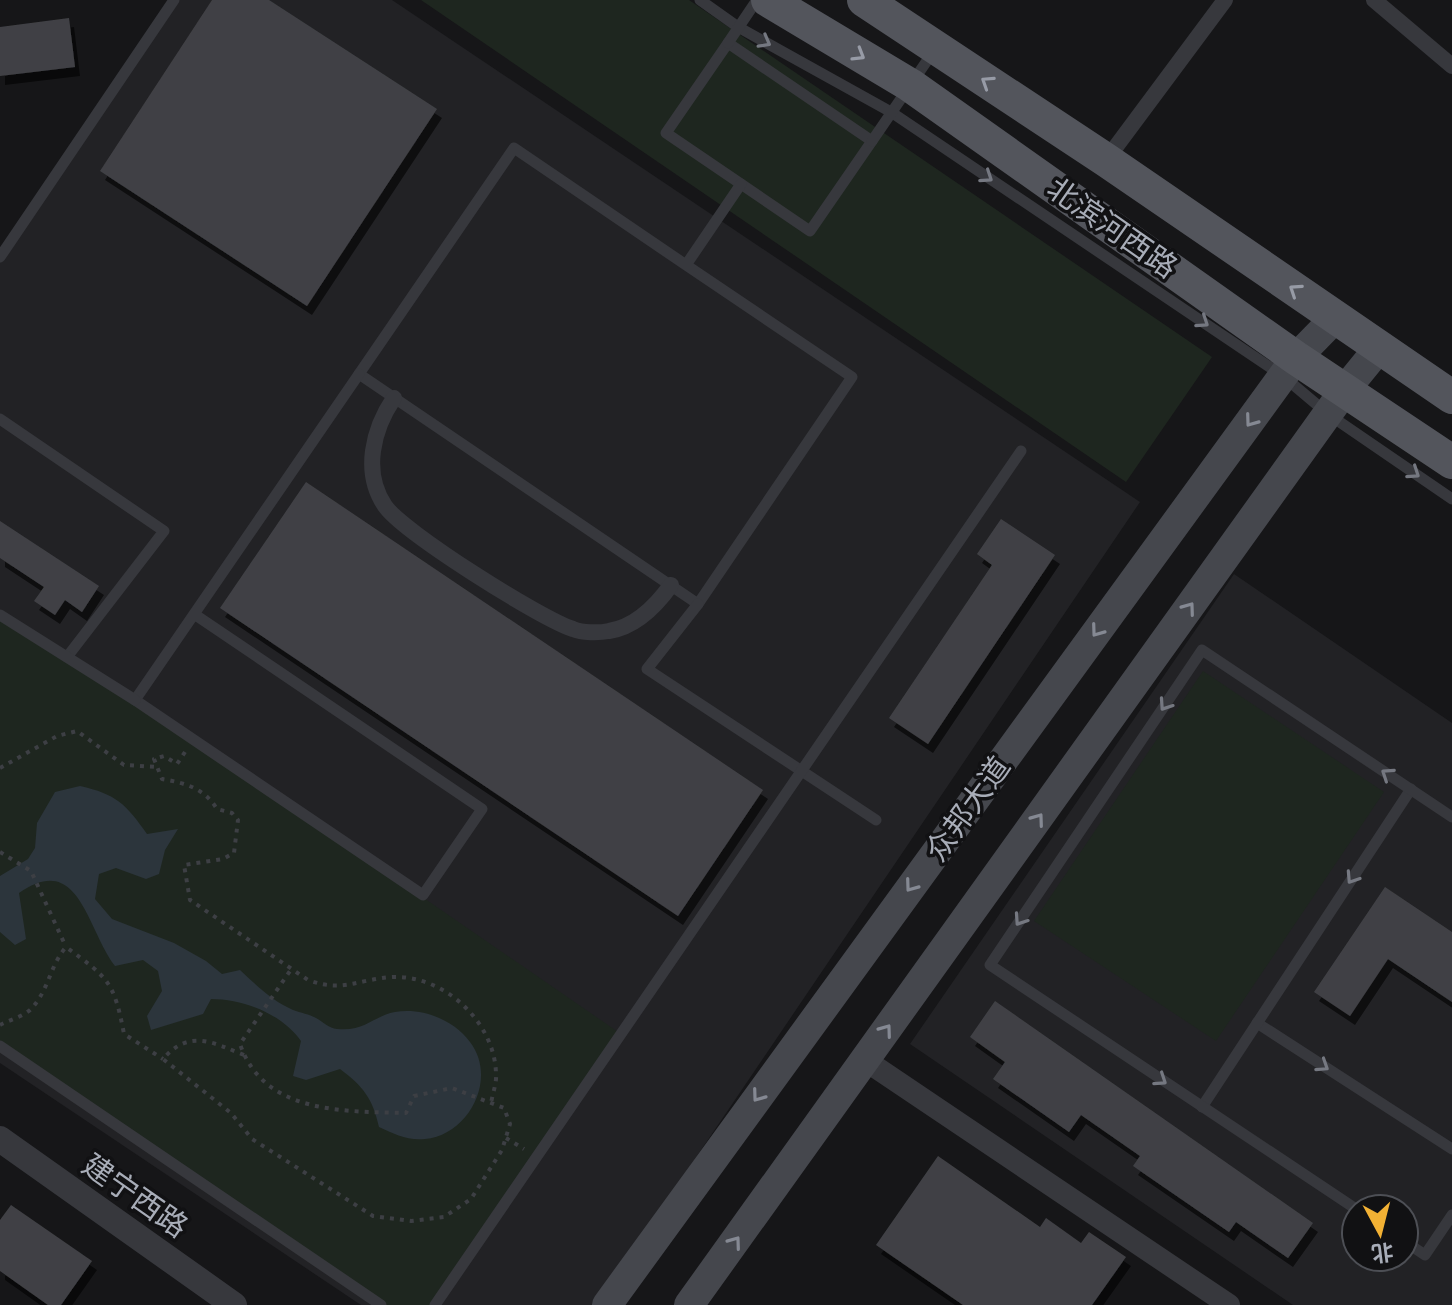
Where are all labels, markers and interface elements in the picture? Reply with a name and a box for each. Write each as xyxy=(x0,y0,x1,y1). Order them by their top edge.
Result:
one-way arrow xyxy=(756,32,771,48)
one-way arrow xyxy=(850,45,865,61)
one-way arrow xyxy=(981,77,995,92)
one-way arrow xyxy=(979,167,993,182)
street label: 北滨河西路 xyxy=(1040,171,1183,287)
one-way arrow xyxy=(1290,285,1304,300)
one-way arrow xyxy=(1194,312,1208,327)
one-way arrow xyxy=(1246,412,1260,426)
one-way arrow xyxy=(1406,463,1420,478)
one-way arrow xyxy=(1179,602,1194,616)
one-way arrow xyxy=(1093,622,1107,636)
one-way arrow xyxy=(1160,696,1175,710)
street label: 众邦大道 xyxy=(919,750,1019,869)
one-way arrow xyxy=(1381,769,1396,784)
one-way arrow xyxy=(1028,813,1042,828)
one-way arrow xyxy=(1347,869,1362,884)
one-way arrow xyxy=(907,878,921,892)
one-way arrow xyxy=(1015,912,1030,926)
one-way arrow xyxy=(876,1025,891,1039)
one-way arrow xyxy=(1314,1056,1328,1071)
one-way arrow xyxy=(1153,1070,1167,1085)
one-way arrow xyxy=(754,1088,768,1102)
street label: 建宁西路 xyxy=(75,1148,194,1246)
north arrow xyxy=(1340,1193,1420,1273)
one-way arrow xyxy=(725,1236,740,1250)
text: 北 xyxy=(1370,1237,1395,1266)

